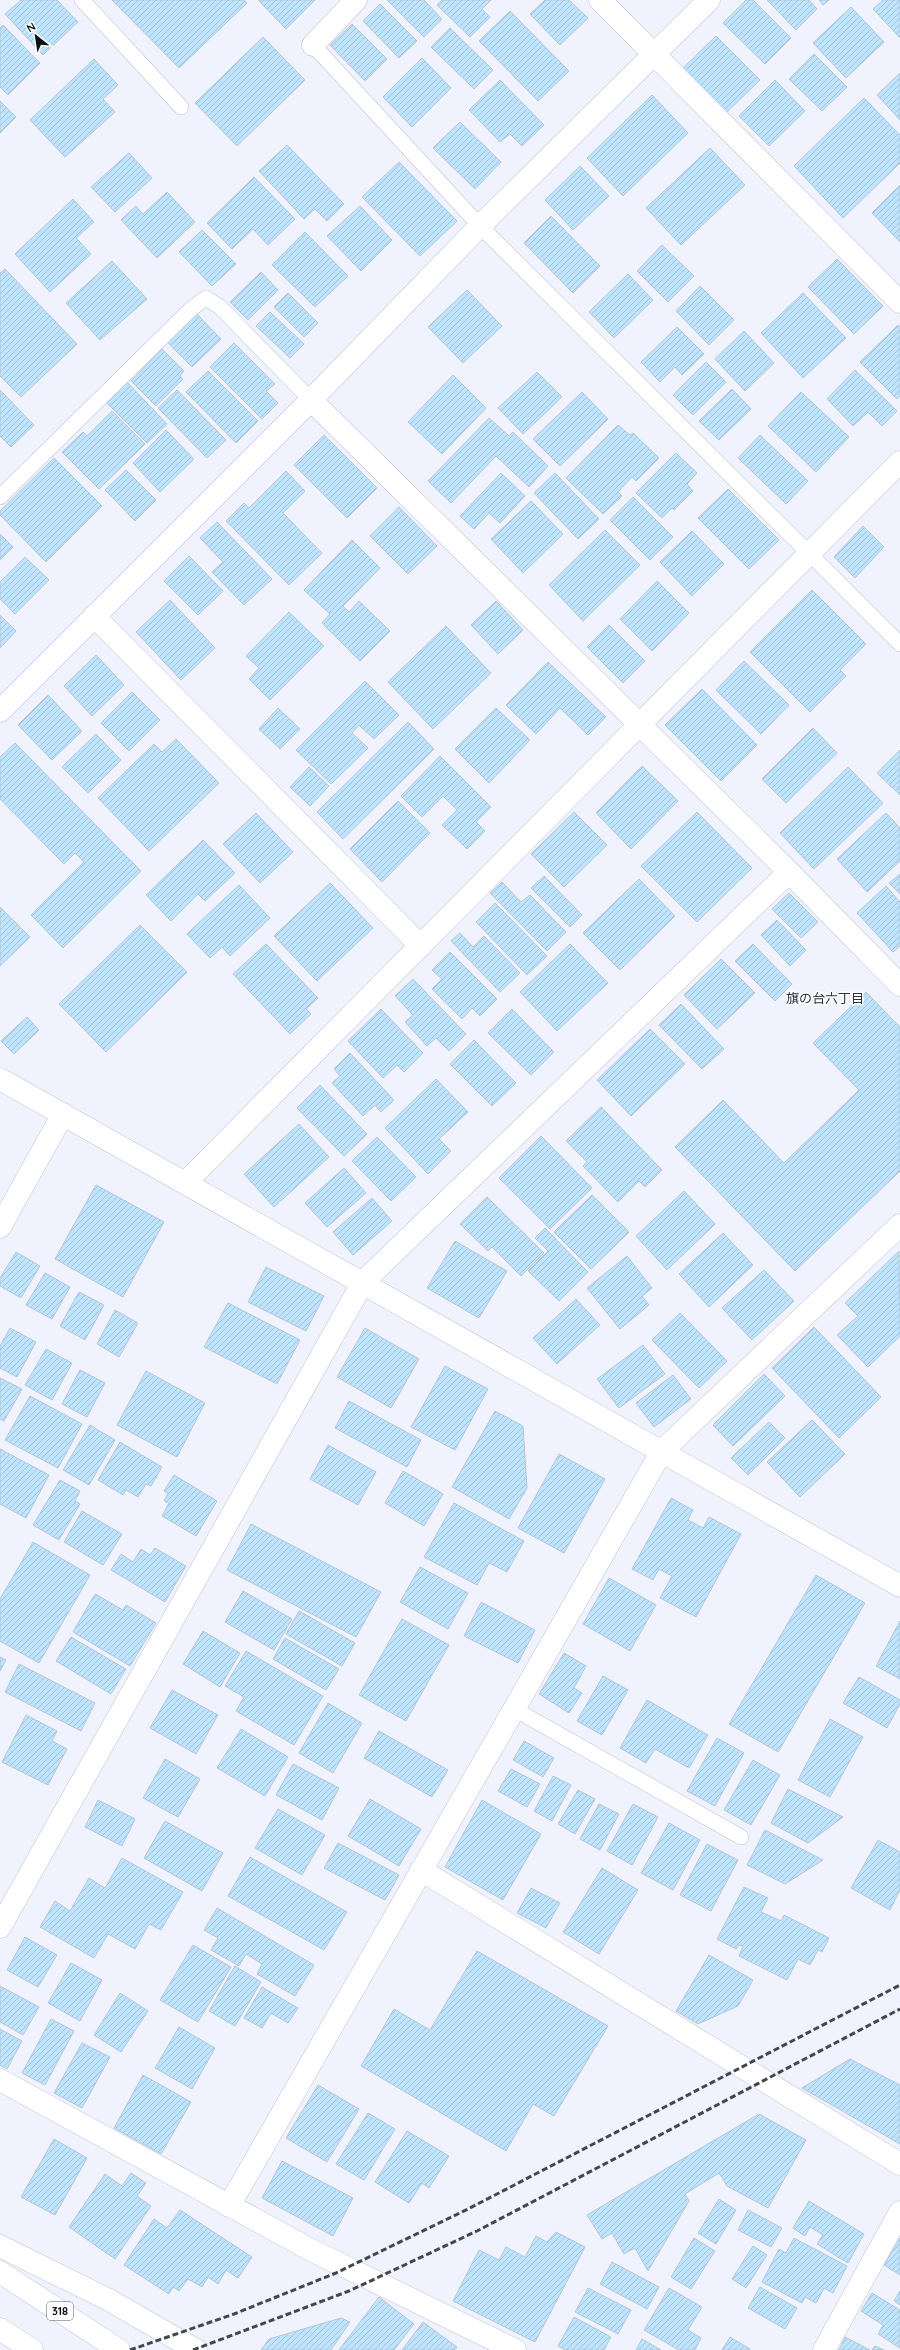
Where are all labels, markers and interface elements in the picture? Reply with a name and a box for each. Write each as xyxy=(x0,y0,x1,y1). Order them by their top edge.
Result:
north arrow xyxy=(16,16,56,56)
text: N xyxy=(24,19,38,35)
district label: 旗の台六丁目 xyxy=(786,990,864,1006)
road number: 318 xyxy=(47,2302,73,2320)

